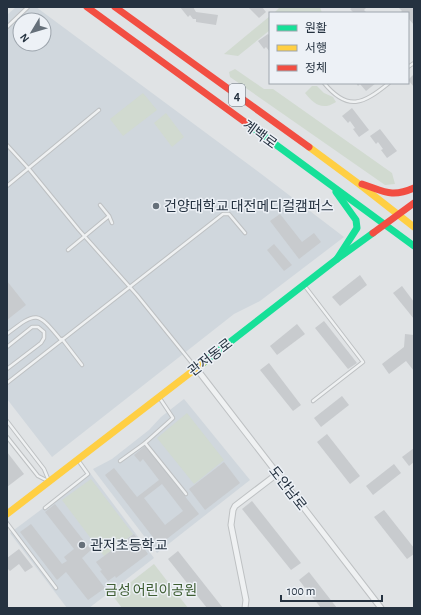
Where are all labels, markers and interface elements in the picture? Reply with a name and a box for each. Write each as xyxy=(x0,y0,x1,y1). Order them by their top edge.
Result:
north arrow xyxy=(12,12,52,52)
legend xyxy=(269,12,409,84)
text: 원활 xyxy=(305,22,327,34)
text: N xyxy=(18,31,31,44)
text: 서행 xyxy=(305,42,327,54)
text: 정체 xyxy=(305,62,327,74)
road number: 4 xyxy=(229,84,245,106)
street label: 계백로 xyxy=(240,117,280,152)
place label: 건양대학교 대전메디컬캠퍼스 xyxy=(164,198,334,214)
marker: 건양대학교 대전메디컬캠퍼스 xyxy=(151,201,161,211)
street label: 관저동로 xyxy=(185,336,235,379)
street label: 도안남로 xyxy=(266,463,309,513)
place label: 관저초등학교 xyxy=(90,537,167,553)
marker: 관저초등학교 xyxy=(77,540,87,550)
scale bar xyxy=(281,577,382,603)
park label: 금성 어린이공원 xyxy=(105,583,197,598)
text: 100 m xyxy=(287,585,315,597)

